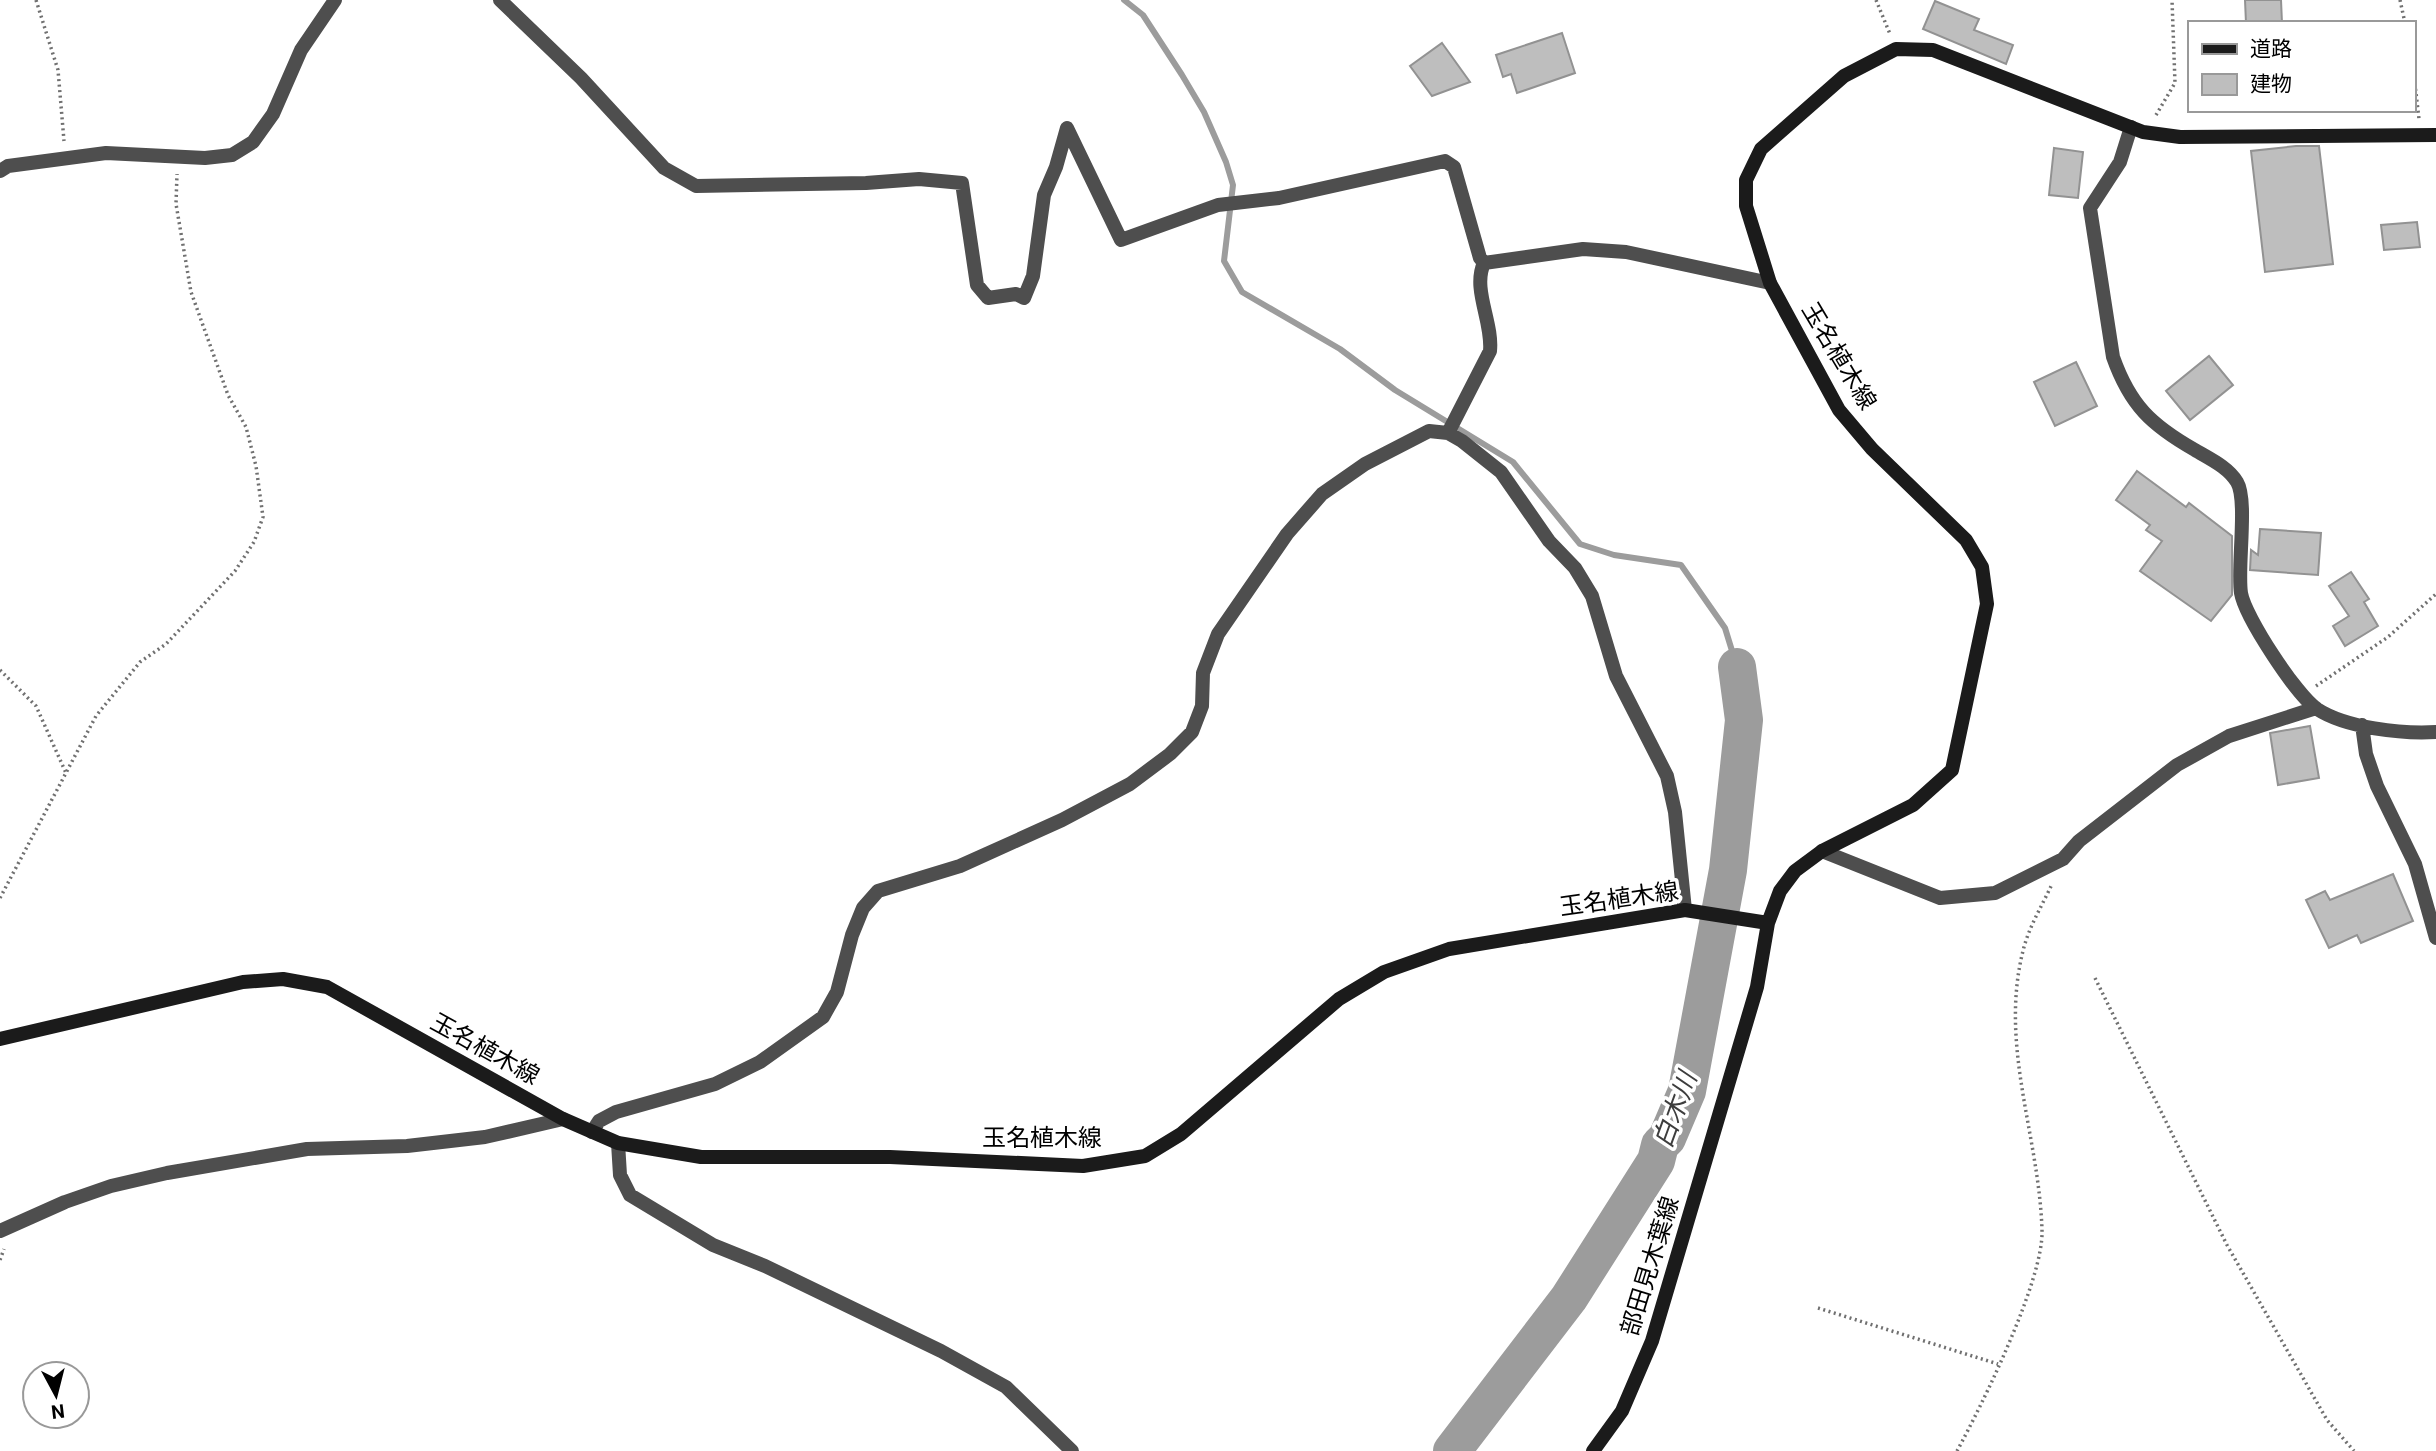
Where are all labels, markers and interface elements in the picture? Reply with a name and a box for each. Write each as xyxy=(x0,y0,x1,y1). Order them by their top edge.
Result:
legend xyxy=(2188,21,2415,112)
text: 道路 xyxy=(2250,37,2292,61)
text: 建物 xyxy=(2250,72,2292,96)
street label: 玉名植木線 xyxy=(1796,297,1882,415)
street label: 玉名植木線 xyxy=(1558,877,1680,921)
street label: 玉名植木線 xyxy=(426,1008,544,1090)
water label: 白木川 xyxy=(1648,1065,1703,1152)
street label: 玉名植木線 xyxy=(982,1124,1102,1152)
street label: 部田見木葉線 xyxy=(1616,1193,1684,1339)
north arrow xyxy=(21,1360,91,1430)
text: N xyxy=(50,1399,66,1424)

